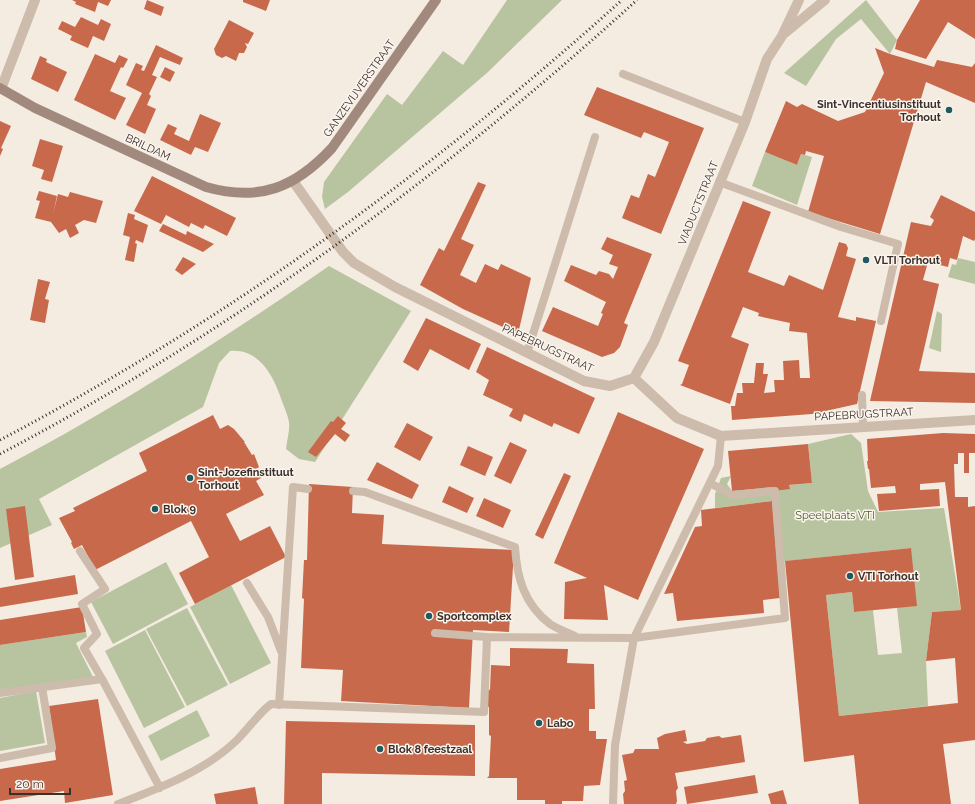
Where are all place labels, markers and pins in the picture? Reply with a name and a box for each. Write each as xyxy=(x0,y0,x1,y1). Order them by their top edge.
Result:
place label: Sint-Vincentiusinstituut Torhout xyxy=(817,98,942,124)
marker: Sint-Vincentiusinstituut Torhout xyxy=(944,105,954,115)
place label: VLTI Torhout xyxy=(874,254,941,267)
marker: VLTI Torhout xyxy=(861,255,871,265)
place label: Sint-Jozefinstituut Torhout xyxy=(198,466,295,492)
marker: Sint-Jozefinstituut Torhout xyxy=(185,473,195,483)
place label: Blok 9 xyxy=(163,503,196,516)
marker: Blok 9 xyxy=(150,504,160,514)
place label: VTI Torhout xyxy=(858,570,919,583)
marker: VTI Torhout xyxy=(845,571,855,581)
place label: Sportcomplex xyxy=(437,610,512,623)
marker: Sportcomplex xyxy=(424,611,434,621)
place label: Labo xyxy=(547,717,574,730)
marker: Labo xyxy=(534,718,544,728)
place label: Blok 8 feestzaal xyxy=(388,743,473,756)
marker: Blok 8 feestzaal xyxy=(375,744,385,754)

